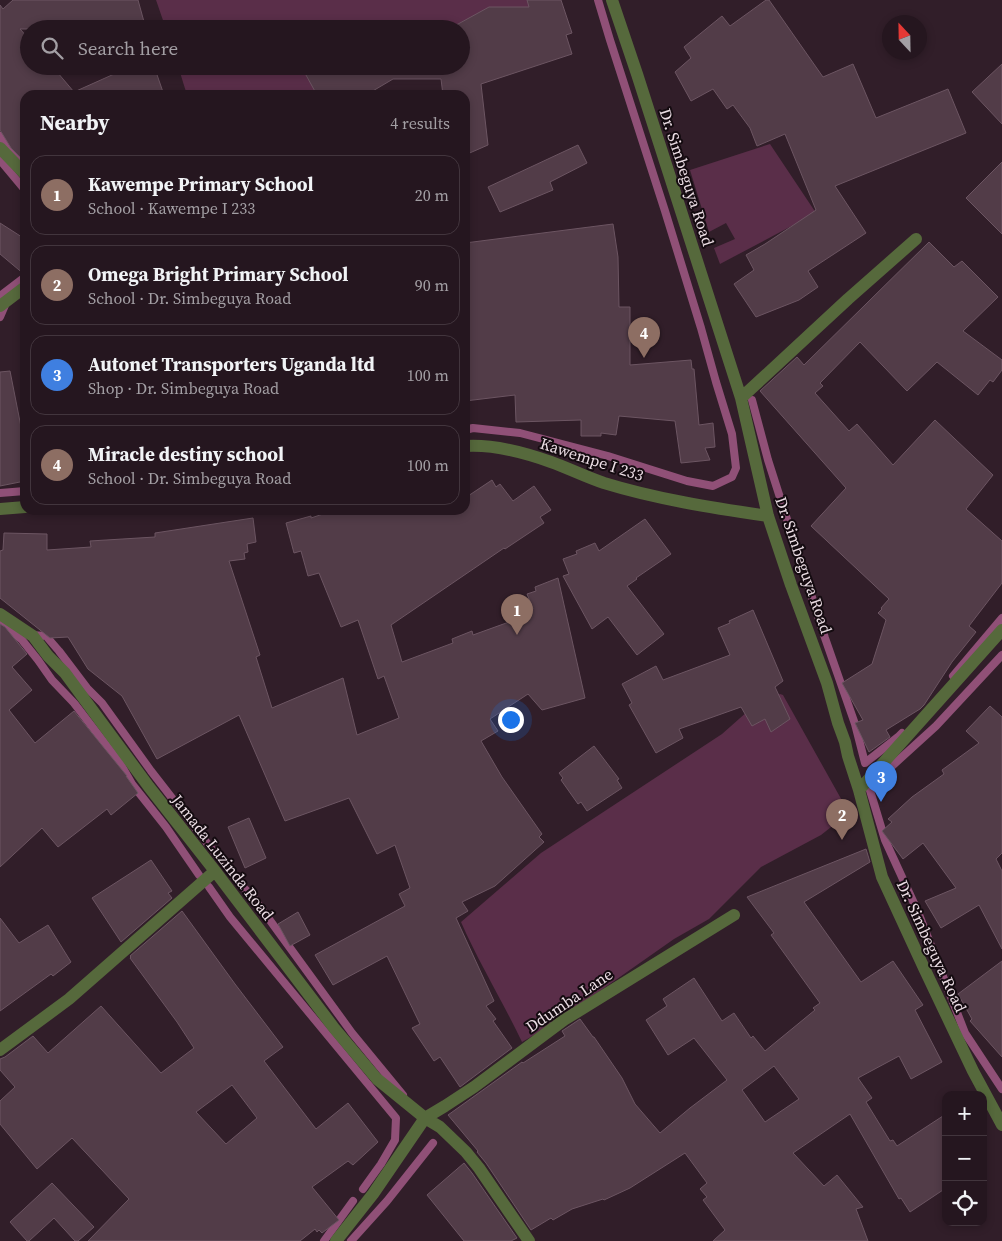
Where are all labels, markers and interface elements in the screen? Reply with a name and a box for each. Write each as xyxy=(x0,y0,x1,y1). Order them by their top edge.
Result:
north arrow xyxy=(882,15,927,60)
search box xyxy=(20,20,470,75)
icon: search xyxy=(38,34,66,62)
text: Search here xyxy=(78,35,178,61)
street label: Dr. Simbeguya Road xyxy=(654,105,720,249)
text: Nearby xyxy=(40,108,110,137)
text: 4 results xyxy=(390,112,450,134)
text: Kawempe Primary School xyxy=(88,171,314,197)
text: 1 xyxy=(53,184,61,206)
text: 20 m xyxy=(415,184,449,206)
text: School · Kawempe I 233 xyxy=(88,197,255,219)
text: Omega Bright Primary School xyxy=(88,261,349,287)
text: 2 xyxy=(53,274,61,296)
text: 90 m xyxy=(415,274,449,296)
text: School · Dr. Simbeguya Road xyxy=(88,287,291,309)
pin: 4 xyxy=(628,317,660,358)
text: Autonet Transporters Uganda ltd xyxy=(88,351,375,377)
text: 3 xyxy=(53,364,61,386)
text: 100 m xyxy=(407,364,449,386)
text: Shop · Dr. Simbeguya Road xyxy=(88,377,279,399)
street label: Kawempe I 233 xyxy=(537,432,647,486)
text: Miracle destiny school xyxy=(88,441,284,467)
text: 4 xyxy=(53,454,61,476)
text: 100 m xyxy=(407,454,449,476)
text: School · Dr. Simbeguya Road xyxy=(88,467,291,489)
street label: Dr. Simbeguya Road xyxy=(770,494,838,636)
pin: 1 xyxy=(501,594,533,635)
your location xyxy=(498,707,524,733)
pin: 3 xyxy=(865,761,897,802)
street label: Jamada Luzinda Road xyxy=(166,789,279,925)
pin: 2 xyxy=(826,799,858,840)
street label: Dr. Simbeguya Road xyxy=(892,876,972,1016)
street label: Ddumba Lane xyxy=(521,963,617,1037)
map controls xyxy=(942,1091,987,1226)
button: + xyxy=(942,1091,987,1136)
button: − xyxy=(942,1136,987,1181)
button: locate xyxy=(942,1181,987,1226)

